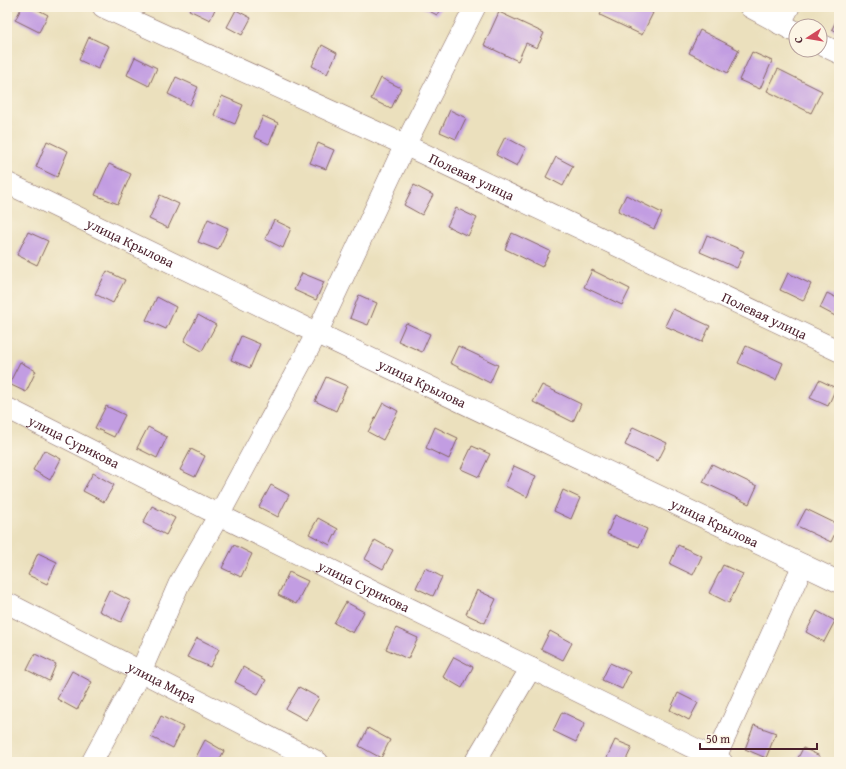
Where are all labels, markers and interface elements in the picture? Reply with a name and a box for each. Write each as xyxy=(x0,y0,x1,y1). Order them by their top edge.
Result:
north arrow xyxy=(788,18,828,58)
text: С xyxy=(790,35,807,45)
street label: Полевая улица xyxy=(426,148,518,206)
street label: улица Крылова xyxy=(82,212,178,273)
street label: Полевая улица xyxy=(719,287,811,345)
street label: улица Крылова xyxy=(374,353,470,413)
street label: улица Сурикова xyxy=(24,410,123,473)
street label: улица Крылова xyxy=(666,493,762,552)
street label: улица Сурикова xyxy=(314,555,413,617)
street label: улица Мира xyxy=(123,656,200,708)
scale bar xyxy=(700,725,817,751)
text: 50 m xyxy=(706,730,730,747)

